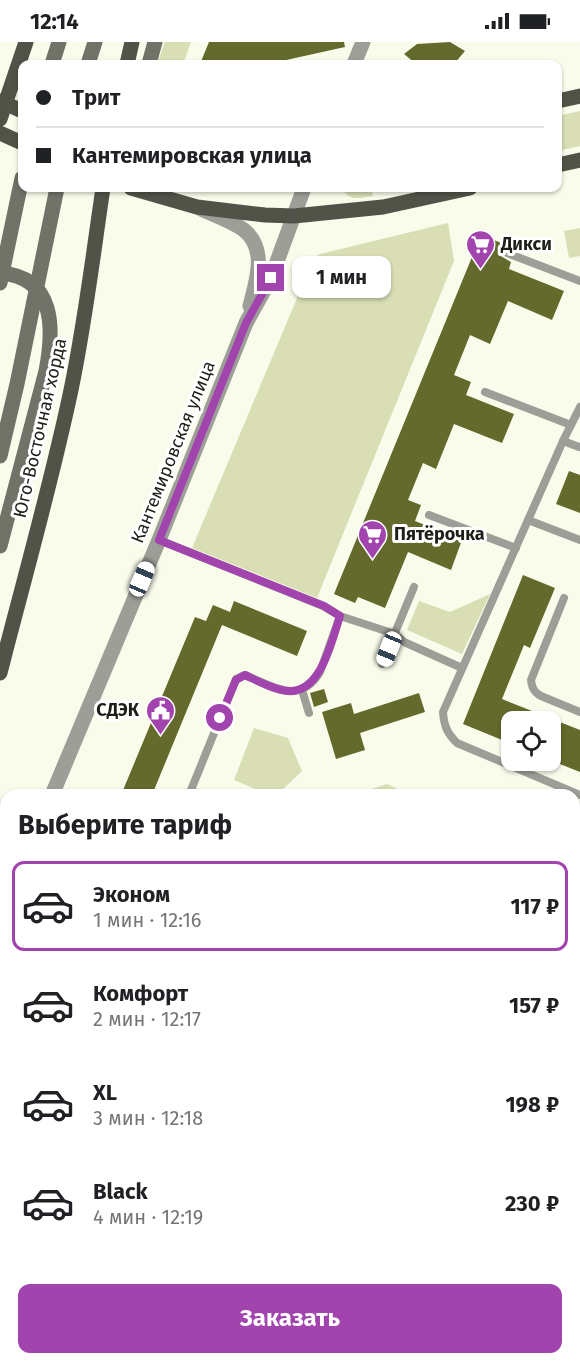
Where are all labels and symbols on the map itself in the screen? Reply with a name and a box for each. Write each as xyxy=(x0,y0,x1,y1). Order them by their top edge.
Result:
supermarket icon: Дикси xyxy=(464,228,496,270)
place label: Дикси xyxy=(500,233,552,255)
callout: 1 мин xyxy=(292,257,391,299)
route end xyxy=(257,264,284,291)
street label: Юго-Восточная хорда xyxy=(9,336,71,520)
street label: Кантемировская улица xyxy=(126,358,220,546)
supermarket icon: Пятёрочка xyxy=(357,518,389,560)
place label: Пятёрочка xyxy=(394,523,485,545)
car xyxy=(127,559,157,599)
car xyxy=(374,629,404,669)
public building icon: СДЭК xyxy=(144,694,176,736)
place label: СДЭК xyxy=(96,699,140,721)
route start xyxy=(206,704,233,731)

